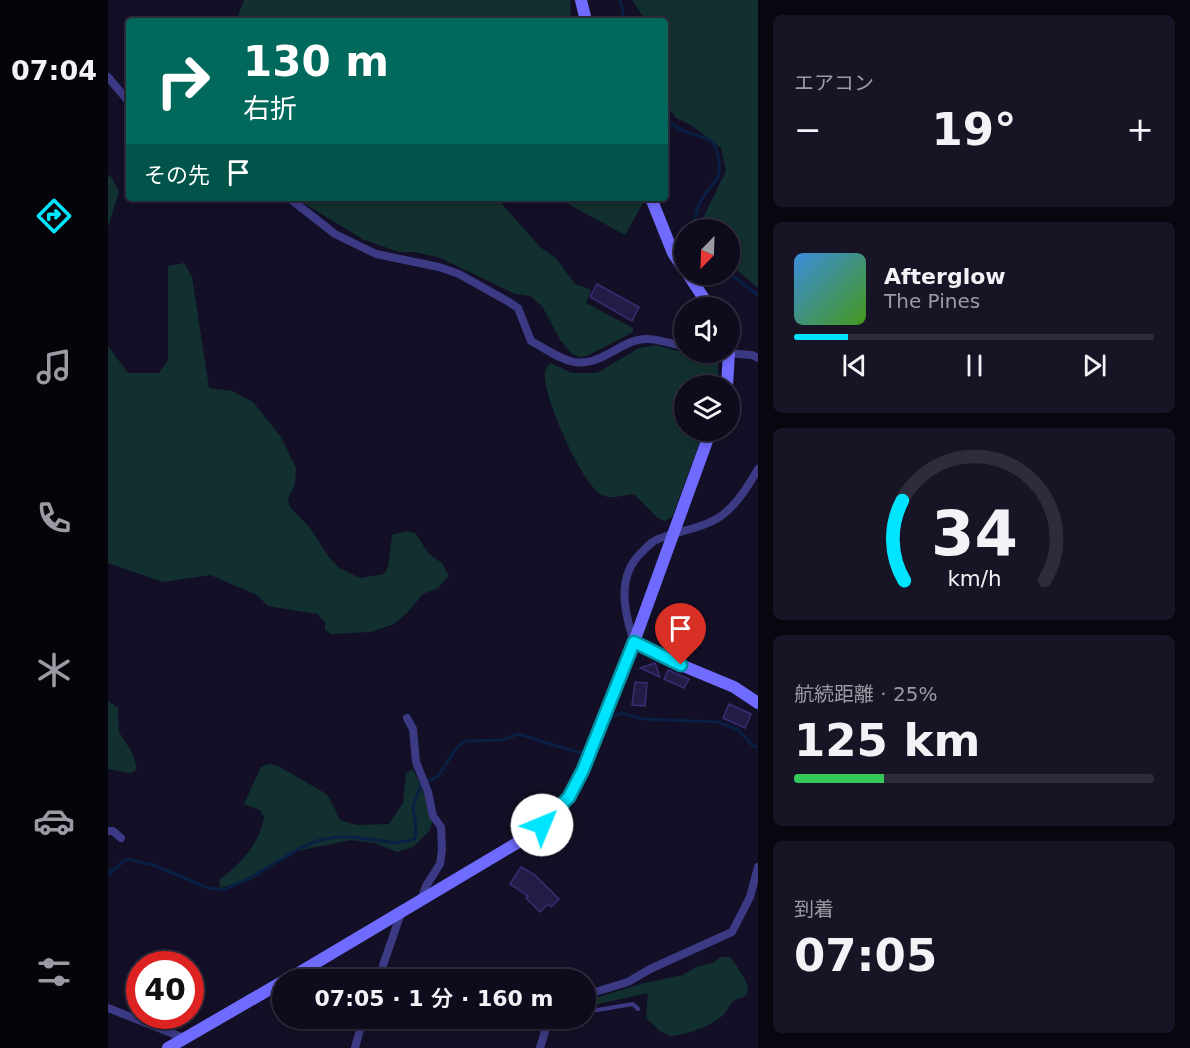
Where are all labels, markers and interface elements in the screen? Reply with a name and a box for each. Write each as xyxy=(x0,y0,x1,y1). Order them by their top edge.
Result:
text: 130 m xyxy=(243,37,389,86)
icon: right xyxy=(144,42,222,120)
text: 07:04 xyxy=(11,55,97,86)
text: エアコン xyxy=(794,71,874,95)
text: 右折 xyxy=(243,93,297,124)
text: 19° xyxy=(931,103,1017,156)
text: − xyxy=(794,110,822,149)
text: + xyxy=(1126,110,1154,149)
icon: arrive xyxy=(222,156,255,189)
text: その先 xyxy=(144,163,210,188)
icon: directions xyxy=(33,195,75,237)
north arrow xyxy=(674,219,740,285)
map controls xyxy=(674,219,740,441)
text: Afterglow xyxy=(884,264,1006,289)
text: The Pines xyxy=(884,289,980,313)
button: sound xyxy=(674,297,740,363)
icon: music xyxy=(33,346,75,388)
icon: previous xyxy=(838,349,871,382)
icon: pause xyxy=(958,349,991,382)
icon: next xyxy=(1078,349,1111,382)
button: layers xyxy=(674,375,740,441)
icon: phone xyxy=(33,497,75,539)
text: 34 xyxy=(931,497,1017,570)
text: km/h xyxy=(947,566,1001,591)
pin xyxy=(655,603,706,665)
icon: arrive xyxy=(664,612,697,645)
icon: climate xyxy=(33,649,75,691)
text: 航続距離 · 25% xyxy=(794,682,938,706)
text: 125 km xyxy=(794,714,980,767)
position arrow xyxy=(510,793,574,857)
icon: car xyxy=(33,800,75,842)
text: 到着 xyxy=(794,897,834,921)
text: 07:05 xyxy=(794,929,937,982)
icon: filters xyxy=(33,951,75,993)
speed limit sign: 40 xyxy=(126,951,204,1029)
text: 07:05 · 1 分 · 160 m xyxy=(315,986,553,1011)

